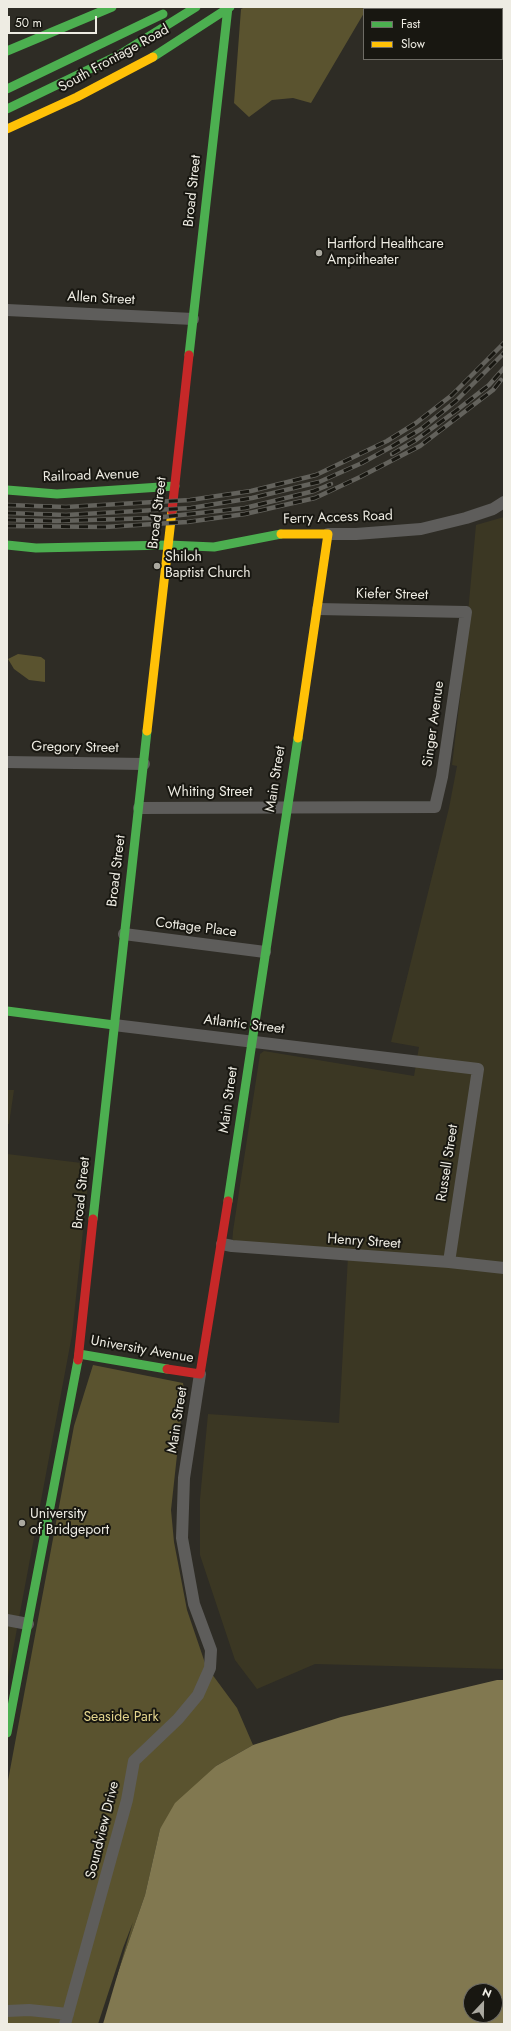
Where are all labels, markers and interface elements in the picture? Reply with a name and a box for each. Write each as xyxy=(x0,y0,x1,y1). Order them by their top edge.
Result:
scale bar xyxy=(10,8,99,34)
legend xyxy=(363,8,503,60)
text: 50 m xyxy=(15,14,42,32)
text: Fast xyxy=(401,15,420,33)
street label: South Frontage Road xyxy=(56,22,172,96)
text: Slow xyxy=(401,35,425,53)
street label: Broad Street xyxy=(181,154,205,228)
place label: Hartford Healthcare Ampitheater xyxy=(327,237,444,270)
marker: Hartford Healthcare Ampitheater xyxy=(314,248,324,258)
street label: Allen Street xyxy=(67,289,135,309)
street label: Railroad Avenue xyxy=(43,466,139,486)
street label: Broad Street xyxy=(145,476,171,550)
street label: Ferry Access Road xyxy=(283,508,393,528)
place label: Shiloh Baptist Church xyxy=(165,550,251,582)
marker: Shiloh Baptist Church xyxy=(152,561,162,571)
street label: Kiefer Street xyxy=(356,586,428,604)
street label: Singer Avenue xyxy=(420,680,448,768)
street label: Gregory Street xyxy=(31,739,119,757)
street label: Main Street xyxy=(262,745,290,813)
street label: Whiting Street xyxy=(168,785,252,801)
street label: Broad Street xyxy=(104,834,130,908)
street label: Cottage Place xyxy=(154,915,238,941)
street label: Atlantic Street xyxy=(203,1012,285,1038)
street label: Main Street xyxy=(216,1066,242,1134)
street label: Russell Street xyxy=(434,1123,462,1203)
street label: Broad Street xyxy=(70,1156,94,1230)
street label: Henry Street xyxy=(327,1231,401,1253)
street label: University Avenue xyxy=(89,1333,195,1367)
street label: Main Street xyxy=(164,1386,192,1454)
place label: University of Bridgeport xyxy=(30,1507,109,1540)
marker: University of Bridgeport xyxy=(17,1518,27,1528)
park label: Seaside Park xyxy=(83,1710,159,1726)
street label: Soundview Drive xyxy=(83,1780,123,1880)
north arrow xyxy=(463,1983,503,2023)
text: N xyxy=(480,1984,494,2002)

